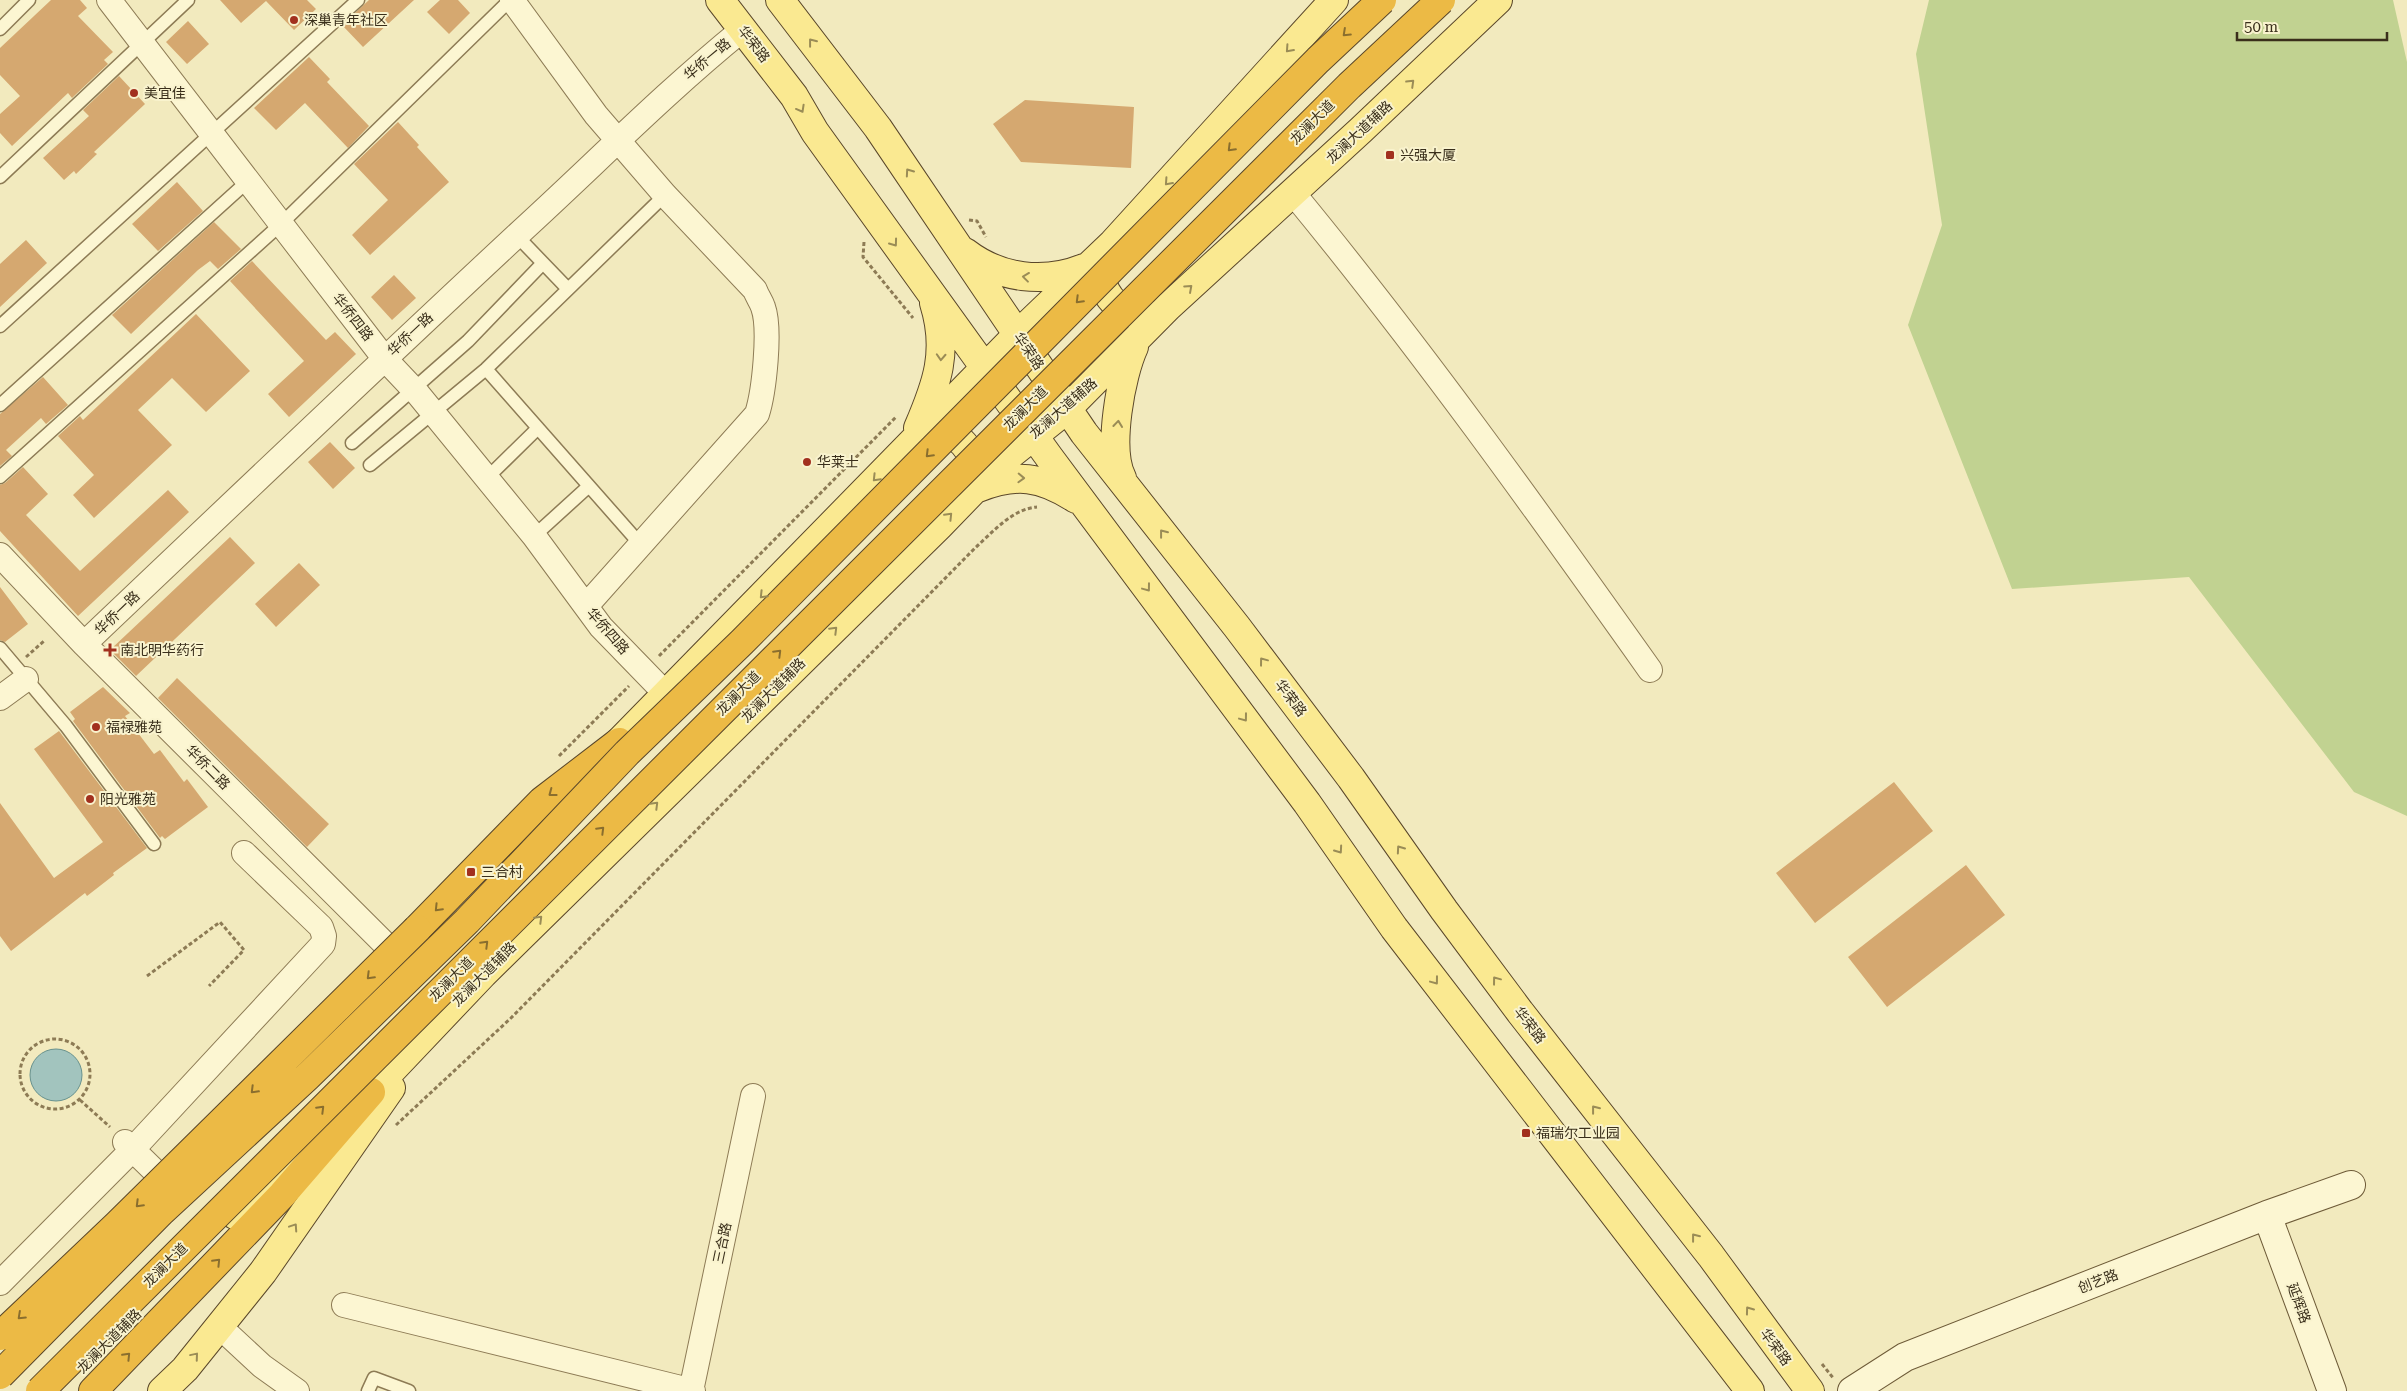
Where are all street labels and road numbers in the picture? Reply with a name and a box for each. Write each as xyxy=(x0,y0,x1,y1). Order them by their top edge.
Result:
street label: 华荣路 xyxy=(735,23,773,65)
street label: 华侨一路 xyxy=(680,35,734,83)
street label: 龙澜大道 xyxy=(1287,97,1337,147)
street label: 龙澜大道辅路 xyxy=(1323,98,1395,166)
street label: 华侨四路 xyxy=(329,290,377,344)
street label: 华侨一路 xyxy=(384,309,436,359)
street label: 华荣路 xyxy=(1011,329,1047,373)
street label: 龙澜大道辅路 xyxy=(1026,374,1100,442)
street label: 龙澜大道 xyxy=(1000,383,1050,433)
street label: 华侨一路 xyxy=(91,588,143,638)
street label: 华侨四路 xyxy=(584,605,632,657)
street label: 龙澜大道辅路 xyxy=(737,654,809,726)
street label: 龙澜大道 xyxy=(712,667,764,719)
street label: 华荣路 xyxy=(1272,676,1310,720)
street label: 华侨二路 xyxy=(183,742,233,792)
street label: 龙澜大道辅路 xyxy=(448,938,520,1010)
street label: 龙澜大道 xyxy=(425,953,477,1005)
street label: 华荣路 xyxy=(1511,1004,1549,1046)
street label: 三合路 xyxy=(710,1221,734,1265)
street label: 龙澜大道 xyxy=(140,1240,190,1290)
street label: 创艺路 xyxy=(2076,1266,2120,1296)
street label: 延辉路 xyxy=(2284,1281,2314,1325)
street label: 龙澜大道辅路 xyxy=(74,1306,144,1376)
street label: 华荣路 xyxy=(1757,1325,1795,1369)

